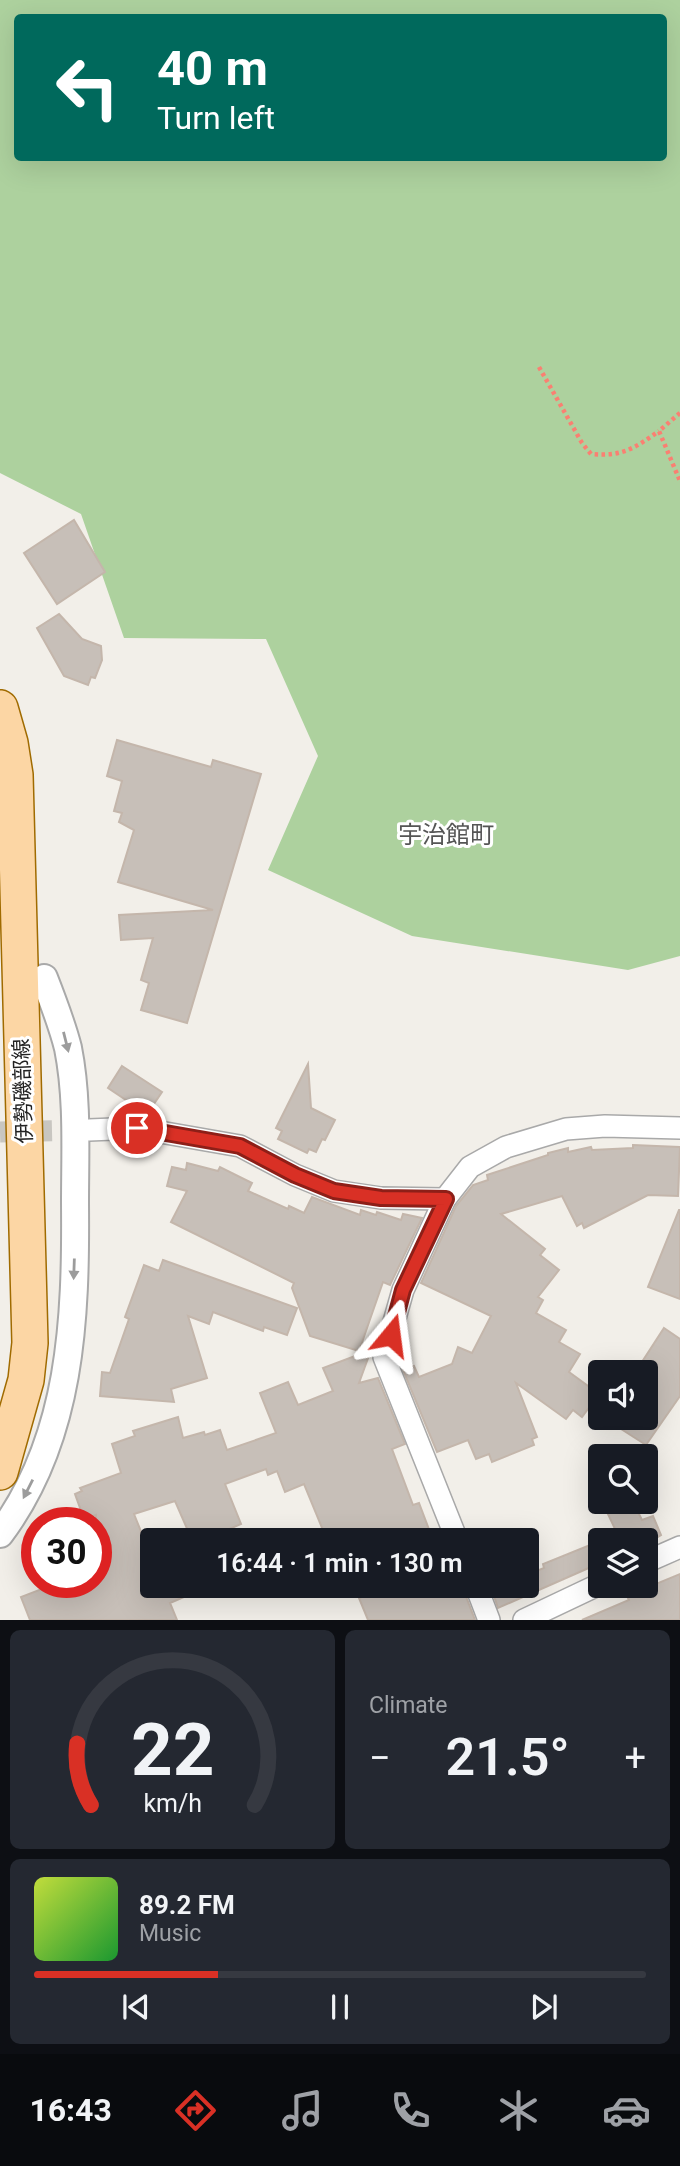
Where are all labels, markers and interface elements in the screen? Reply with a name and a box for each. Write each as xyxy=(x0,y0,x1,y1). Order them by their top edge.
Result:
text: 40 m xyxy=(157,40,268,97)
icon: left xyxy=(42,42,133,133)
text: Turn left xyxy=(157,99,275,137)
district label: 宇治館町 xyxy=(398,821,494,849)
one-way arrow xyxy=(60,1031,71,1053)
street label: 伊勢磯部線 xyxy=(9,1038,37,1144)
pin xyxy=(107,1098,167,1158)
icon: arrive xyxy=(118,1109,156,1147)
one-way arrow xyxy=(69,1258,80,1280)
position arrow xyxy=(354,1298,428,1372)
map controls xyxy=(588,1360,658,1598)
button: sound xyxy=(588,1360,658,1430)
button: search xyxy=(588,1444,658,1514)
one-way arrow xyxy=(22,1480,34,1499)
speed limit sign: 30 xyxy=(21,1507,112,1598)
button: layers xyxy=(588,1528,658,1598)
text: 16:44 · 1 min · 130 m xyxy=(216,1548,463,1578)
text: Climate xyxy=(369,1692,448,1719)
text: 22 xyxy=(131,1708,214,1794)
text: 21.5° xyxy=(446,1727,570,1788)
text: − xyxy=(369,1736,391,1780)
text: + xyxy=(624,1736,646,1780)
text: km/h xyxy=(143,1789,202,1818)
text: 89.2 FM xyxy=(139,1890,235,1920)
text: Music xyxy=(139,1920,201,1947)
icon: previous xyxy=(117,1988,155,2026)
icon: pause xyxy=(321,1988,359,2026)
icon: next xyxy=(525,1988,563,2026)
icon: directions xyxy=(171,2086,220,2135)
icon: music xyxy=(278,2086,327,2135)
icon: phone xyxy=(386,2086,435,2135)
icon: climate xyxy=(494,2086,543,2135)
icon: car xyxy=(602,2086,651,2135)
text: 16:43 xyxy=(29,2091,112,2129)

